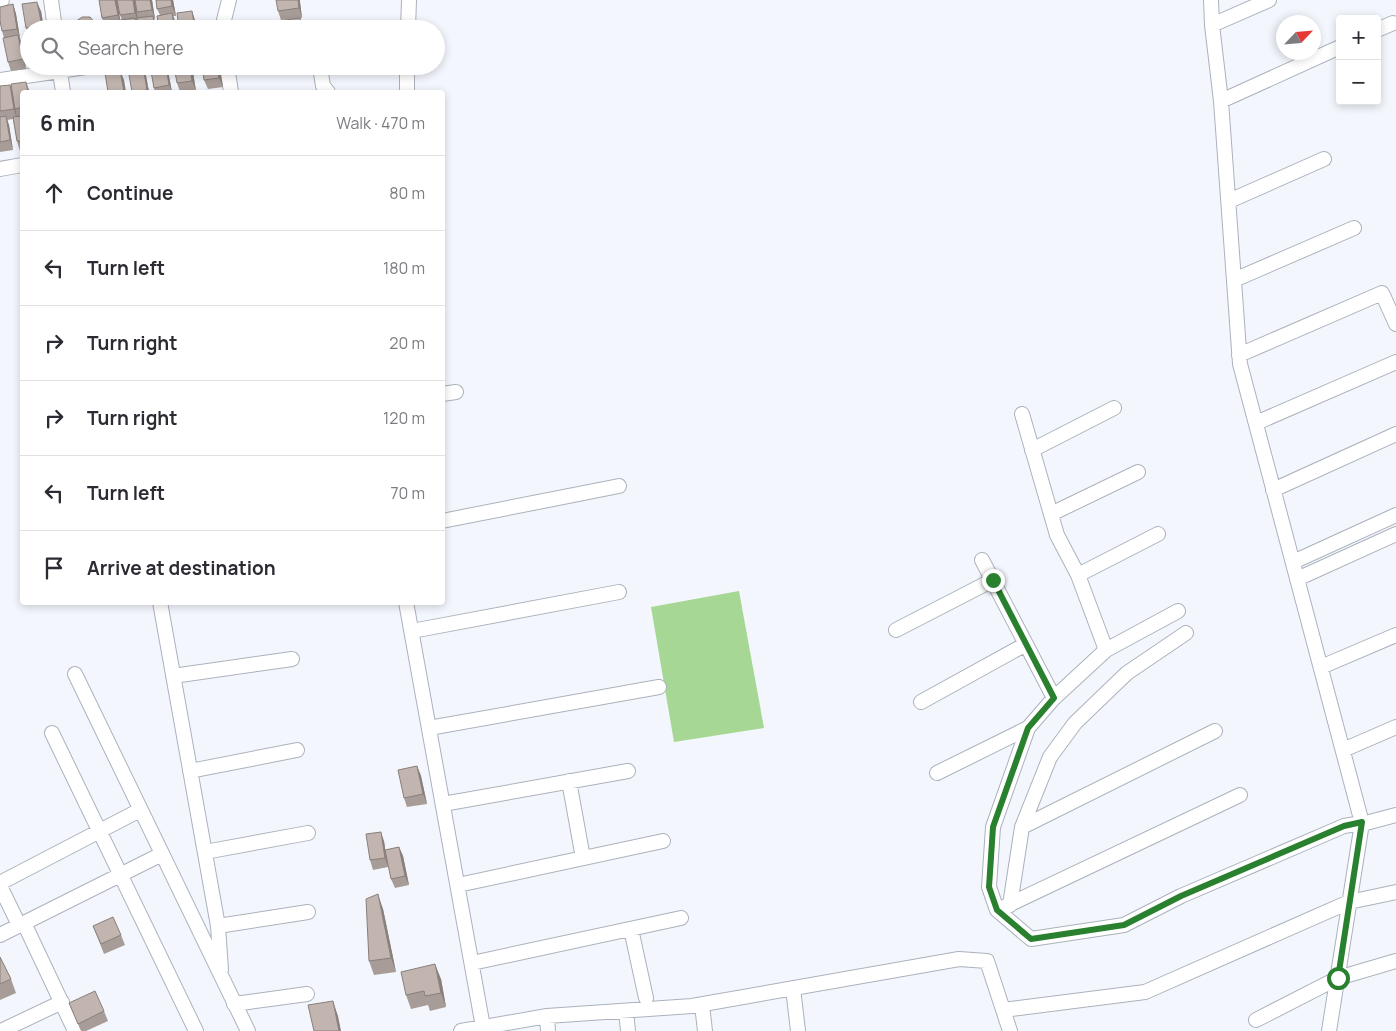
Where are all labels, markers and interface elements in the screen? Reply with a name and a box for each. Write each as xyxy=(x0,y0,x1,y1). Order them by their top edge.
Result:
north arrow xyxy=(1276,15,1321,60)
map controls xyxy=(1336,15,1381,105)
button: + xyxy=(1336,15,1381,60)
search box xyxy=(20,20,445,75)
icon: search xyxy=(38,34,66,62)
text: Search here xyxy=(78,35,184,61)
button: − xyxy=(1336,60,1381,105)
text: 6 min xyxy=(40,109,95,137)
text: Walk · 470 m xyxy=(336,112,425,134)
icon: ahead xyxy=(40,179,68,207)
text: Continue xyxy=(87,180,173,206)
text: 80 m xyxy=(389,182,425,204)
icon: left xyxy=(40,254,68,282)
text: Turn left xyxy=(87,255,165,281)
text: 180 m xyxy=(383,257,425,279)
icon: right xyxy=(40,329,68,357)
text: Turn right xyxy=(87,330,177,356)
text: 20 m xyxy=(389,332,425,354)
icon: right xyxy=(40,404,68,432)
text: Turn right xyxy=(87,405,177,431)
text: 120 m xyxy=(383,407,425,429)
icon: left xyxy=(40,479,68,507)
text: Turn left xyxy=(87,480,165,506)
text: 70 m xyxy=(390,482,425,504)
icon: arrive xyxy=(40,554,68,582)
text: Arrive at destination xyxy=(87,555,276,581)
route end xyxy=(982,569,1005,592)
route start xyxy=(1327,967,1350,990)

